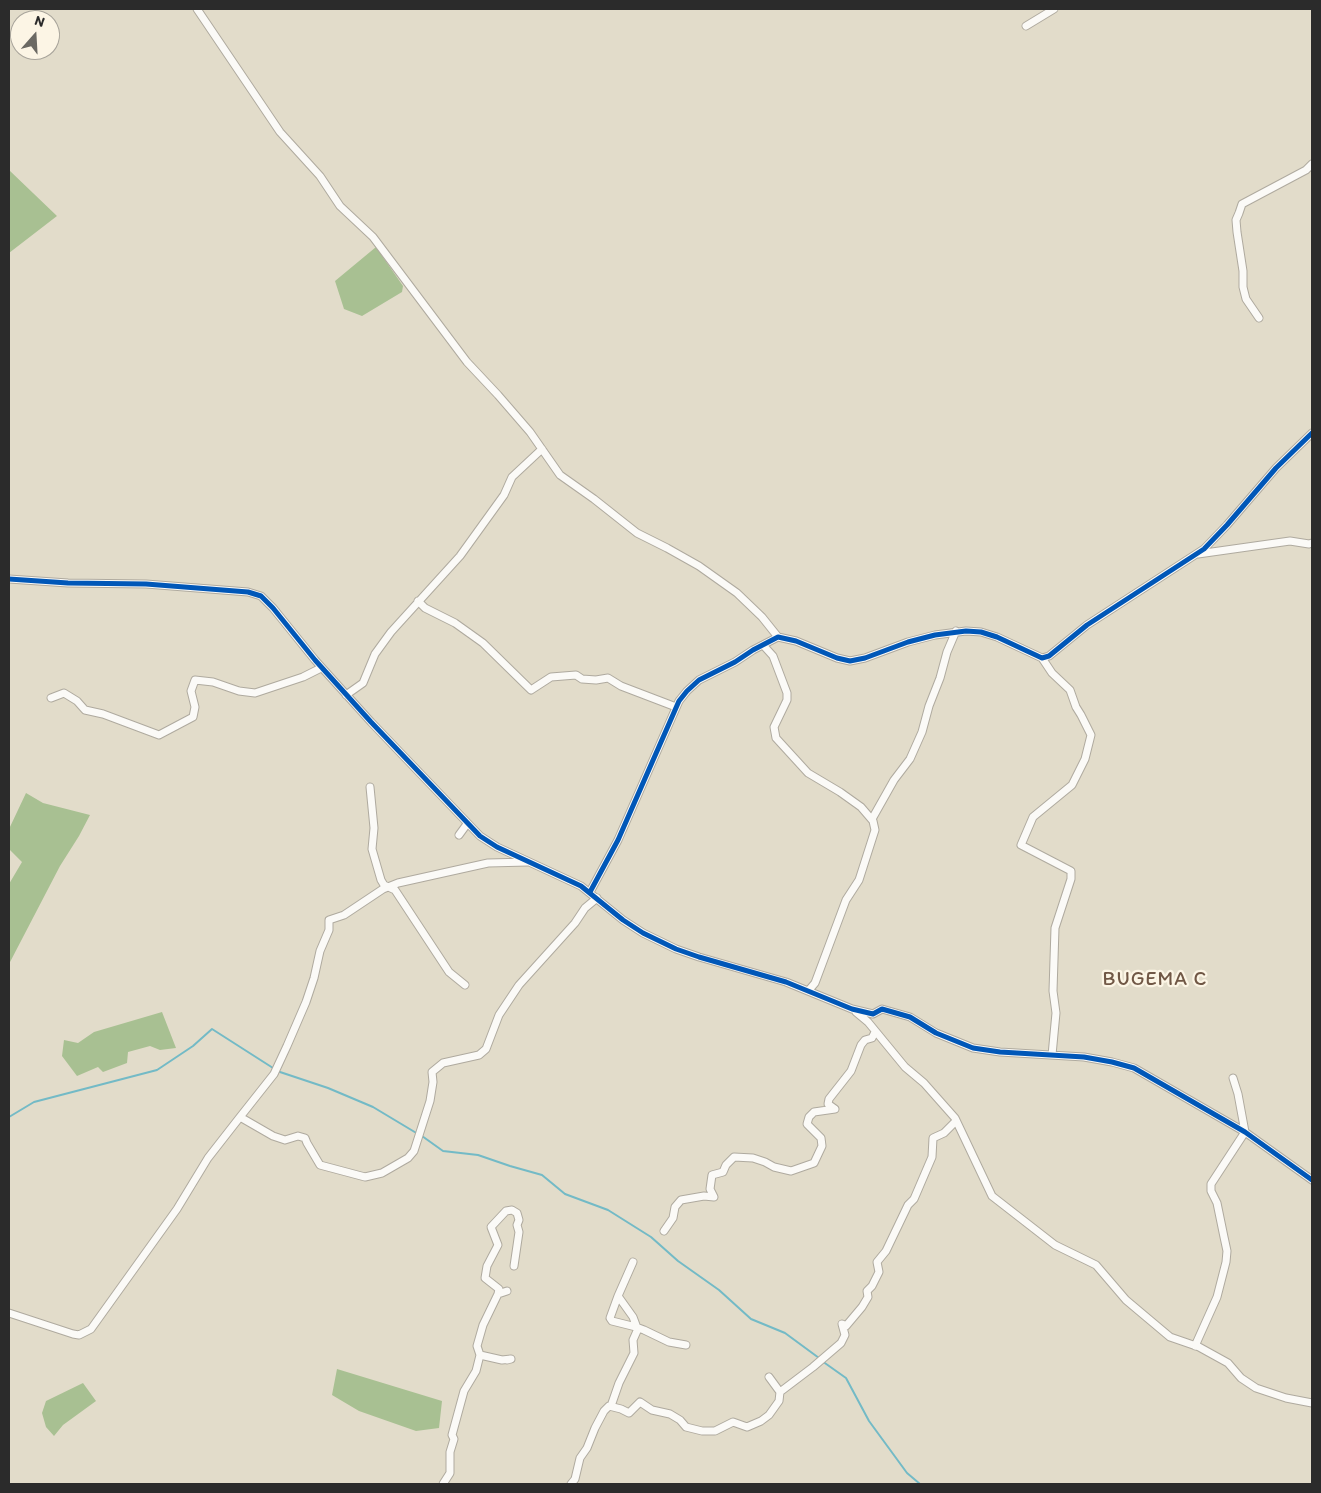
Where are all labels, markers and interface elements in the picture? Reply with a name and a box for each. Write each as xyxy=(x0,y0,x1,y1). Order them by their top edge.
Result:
north arrow xyxy=(10,10,60,60)
text: N xyxy=(32,12,47,31)
district label: BUGEMA C xyxy=(1102,968,1208,992)

